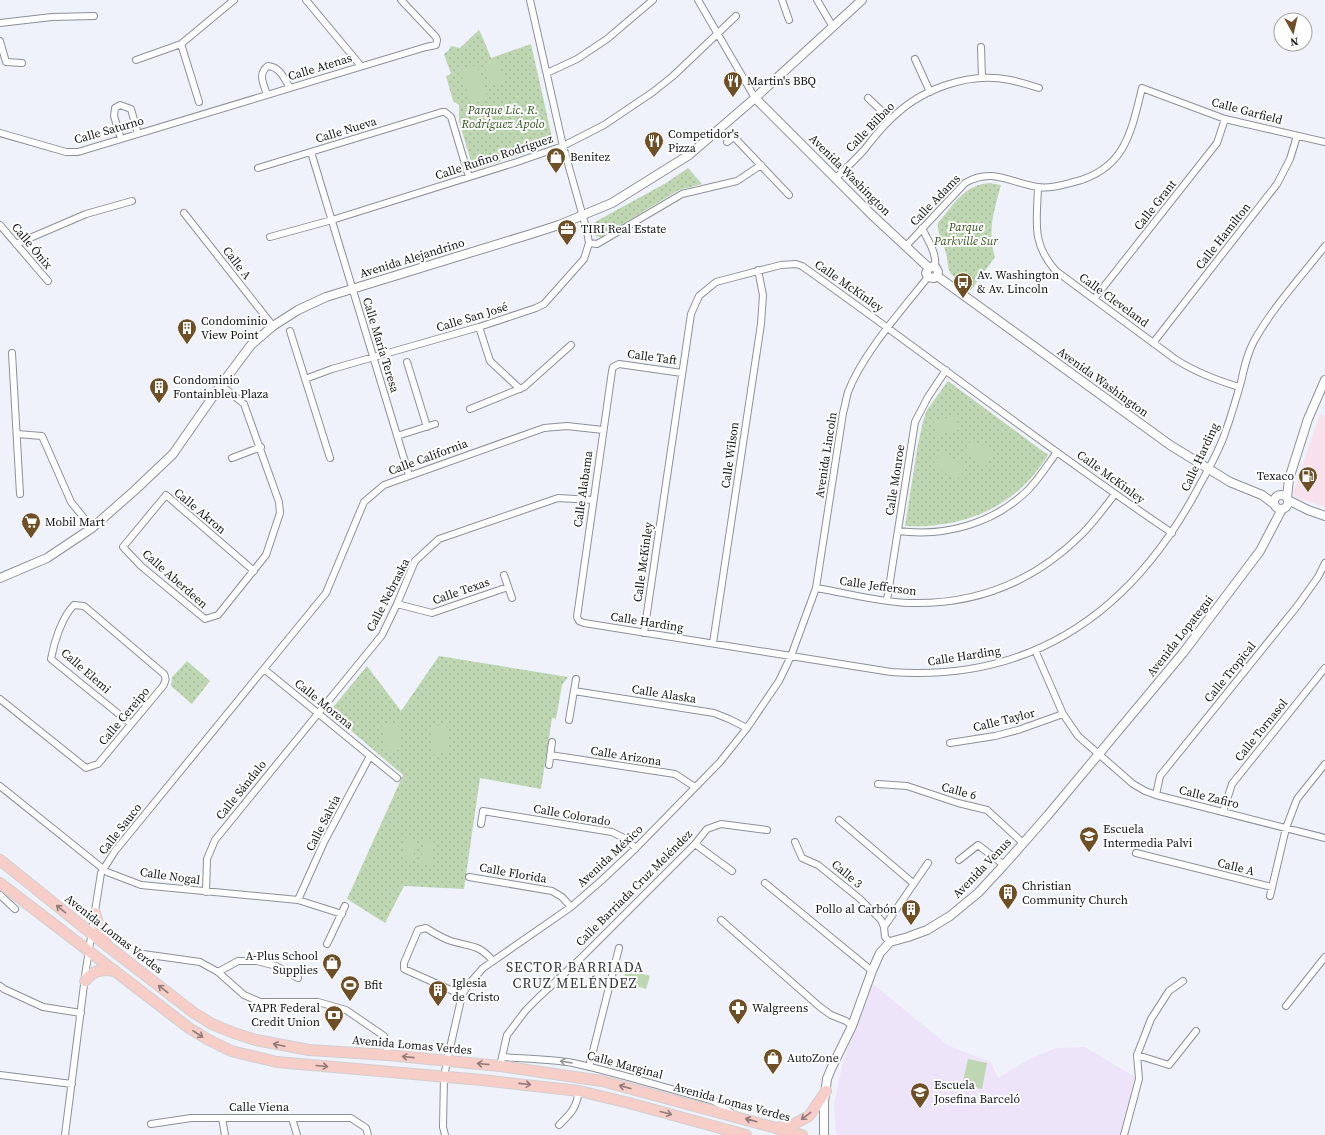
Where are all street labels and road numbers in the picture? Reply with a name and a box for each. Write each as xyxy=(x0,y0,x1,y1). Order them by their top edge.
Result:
street label: Calle Atenas xyxy=(286,50,354,84)
street label: Calle Garfield xyxy=(1210,94,1284,128)
street label: Calle Bilbao xyxy=(842,98,898,156)
street label: Calle Saturno xyxy=(72,112,146,148)
street label: Calle Nueva xyxy=(313,113,379,147)
street label: Calle Rufino Rodríguez xyxy=(433,130,555,184)
street label: Avenida Washington xyxy=(806,131,894,219)
street label: Calle Adams xyxy=(906,171,964,229)
street label: Calle Grant xyxy=(1130,176,1180,234)
street label: Calle Hamilton xyxy=(1192,199,1254,273)
street label: Calle Ónix xyxy=(8,220,56,273)
street label: Avenida Alejandrino xyxy=(357,234,467,282)
street label: Calle A xyxy=(219,243,255,283)
street label: Calle McKinley xyxy=(811,256,887,316)
street label: Calle Cleveland xyxy=(1076,269,1152,331)
street label: Calle María Teresa xyxy=(359,296,403,395)
street label: Calle San José xyxy=(434,299,510,335)
street label: Avenida Washington xyxy=(1054,343,1152,421)
street label: Calle Taft xyxy=(626,346,678,368)
street label: Avenida Lincoln xyxy=(811,411,841,499)
street label: Calle Harding xyxy=(1177,420,1223,494)
street label: Calle Wilson xyxy=(717,421,743,489)
street label: Calle California xyxy=(386,435,471,479)
street label: Calle Monroe xyxy=(881,443,909,517)
street label: Calle McKinley xyxy=(1074,447,1149,508)
street label: Calle Alabama xyxy=(570,449,596,528)
street label: Calle Akron xyxy=(171,485,229,537)
street label: Calle McKinley xyxy=(629,520,657,603)
street label: Calle Aberdeen xyxy=(139,546,211,612)
street label: Calle Nebraska xyxy=(363,555,414,634)
street label: Calle Jefferson xyxy=(838,573,918,599)
street label: Calle Texas xyxy=(430,574,492,608)
street label: Avenida Lopategui xyxy=(1143,592,1217,680)
street label: Calle Harding xyxy=(609,608,685,636)
street label: Calle Tropical xyxy=(1201,638,1260,706)
street label: Calle Harding xyxy=(926,642,1002,670)
street label: Calle Elemi xyxy=(58,645,115,697)
street label: Calle Morena xyxy=(291,675,357,733)
street label: Calle Alaska xyxy=(631,681,698,707)
street label: Calle Cereipo xyxy=(95,683,153,749)
street label: Calle Tornasol xyxy=(1231,695,1291,765)
street label: Calle Taylor xyxy=(971,705,1037,735)
street label: Calle Arizona xyxy=(589,742,664,770)
street label: Calle Sándalo xyxy=(212,757,270,823)
street label: Calle 6 xyxy=(940,779,978,803)
street label: Calle Zafiro xyxy=(1177,782,1241,812)
street label: Calle Salvia xyxy=(302,791,344,854)
street label: Calle Sauco xyxy=(95,800,145,858)
street label: Calle Colorado xyxy=(532,800,612,830)
street label: Avenida México xyxy=(574,821,647,891)
street label: Calle Barriada Cruz Meléndez xyxy=(572,826,696,950)
street label: Avenida Venus xyxy=(949,834,1015,902)
street label: Calle A xyxy=(1216,855,1256,879)
street label: Calle 3 xyxy=(828,856,866,892)
street label: Calle Florida xyxy=(478,859,549,887)
street label: Calle Nogal xyxy=(139,864,202,888)
street label: Avenida Lomas Verdes xyxy=(62,891,166,977)
street label: Avenida Lomas Verdes xyxy=(351,1032,473,1058)
street label: Calle Marginal xyxy=(585,1047,665,1083)
street label: Avenida Lomas Verdes xyxy=(672,1079,792,1125)
street label: Calle Viena xyxy=(229,1099,290,1115)

